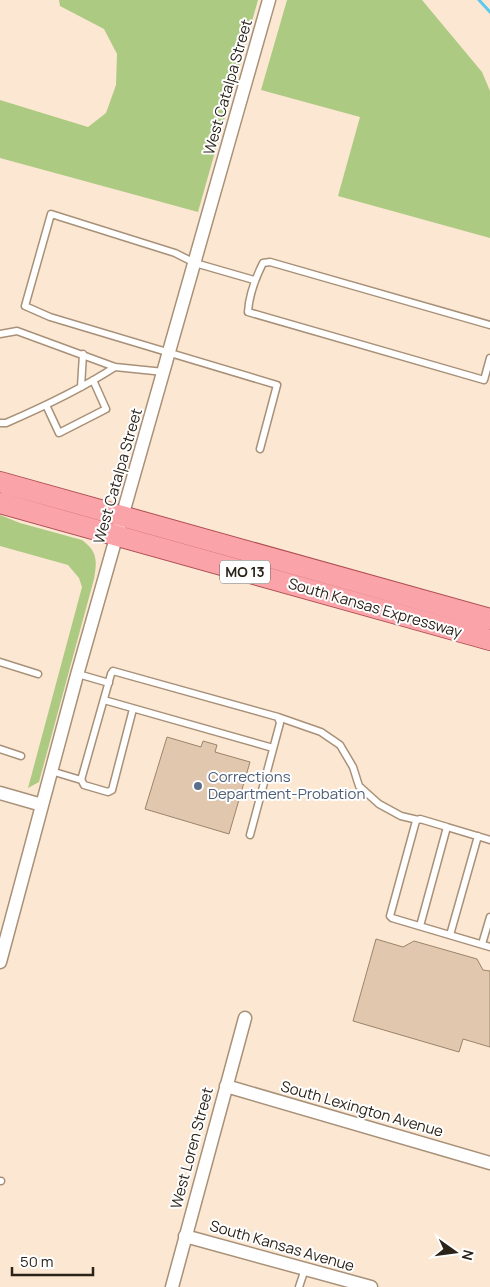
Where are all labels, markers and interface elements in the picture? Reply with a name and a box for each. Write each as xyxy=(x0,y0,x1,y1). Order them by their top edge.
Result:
street label: West Catalpa Street xyxy=(198,17,257,157)
street label: West Catalpa Street xyxy=(88,406,147,546)
road number: MO 13 xyxy=(220,560,270,584)
street label: South Kansas Expressway xyxy=(286,573,465,642)
place label: Corrections Department-Probation xyxy=(208,766,365,804)
marker: Corrections Department-Probation xyxy=(192,780,204,792)
street label: South Lexington Avenue xyxy=(278,1075,446,1142)
street label: West Loren Street xyxy=(165,1085,218,1211)
street label: South Kansas Avenue xyxy=(207,1215,357,1276)
north arrow xyxy=(430,1227,480,1277)
scale bar xyxy=(12,1244,94,1276)
text: N xyxy=(458,1248,479,1262)
text: 50 m xyxy=(20,1251,54,1272)

